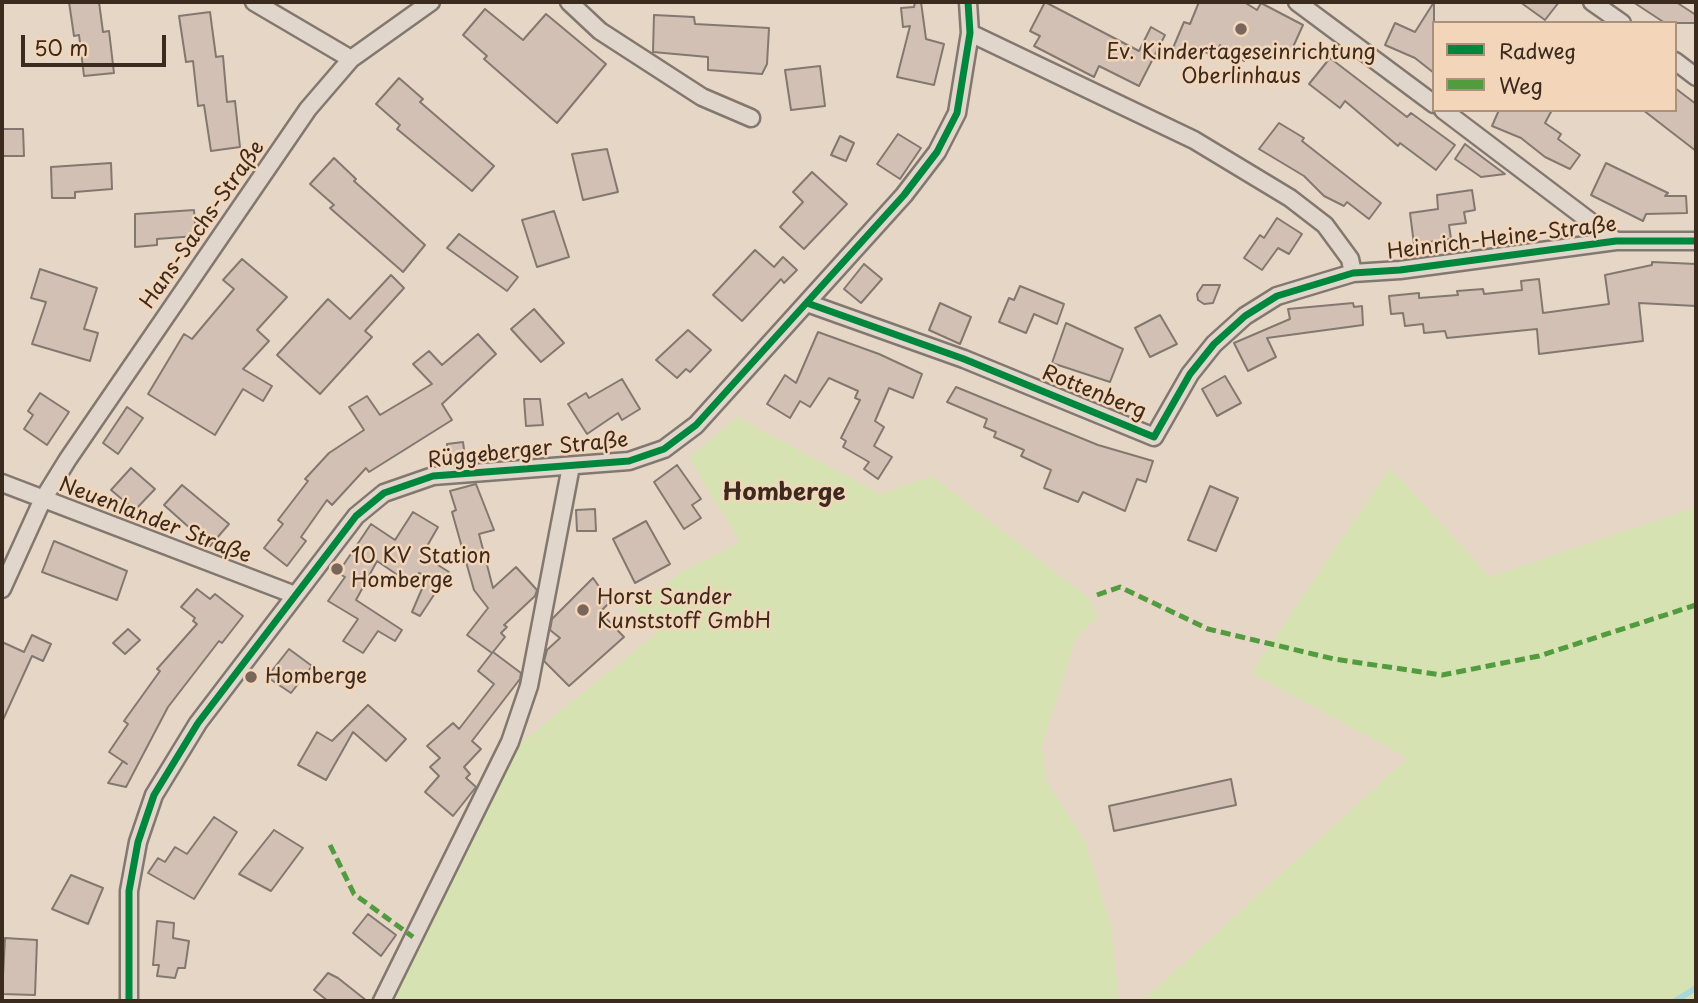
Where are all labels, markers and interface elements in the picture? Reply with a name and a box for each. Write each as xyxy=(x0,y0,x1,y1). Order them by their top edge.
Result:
scale bar xyxy=(24,21,170,65)
marker: Ev. Kindertageseinrichtung Oberlinhaus xyxy=(1233,21,1249,37)
legend xyxy=(1432,21,1677,112)
text: 50 m xyxy=(34,31,88,63)
text: Radweg xyxy=(1499,34,1576,66)
place label: Ev. Kindertageseinrichtung Oberlinhaus xyxy=(1106,40,1376,90)
text: Weg xyxy=(1499,69,1543,101)
street label: Hans-Sachs-Straße xyxy=(136,136,270,314)
street label: Heinrich-Heine-Straße xyxy=(1386,212,1618,266)
street label: Rottenberg xyxy=(1038,361,1150,425)
street label: Rüggeberger Straße xyxy=(426,428,630,474)
street label: Neuenlander Straße xyxy=(55,473,255,569)
district label: Homberge xyxy=(723,479,845,507)
place label: 10 KV Station Homberge xyxy=(351,544,491,594)
marker: 10 KV Station Homberge xyxy=(329,561,345,577)
place label: Horst Sander Kunststoff GmbH xyxy=(597,585,771,635)
marker: Horst Sander Kunststoff GmbH xyxy=(575,602,591,618)
place label: Homberge xyxy=(265,664,367,690)
marker: Homberge xyxy=(243,669,259,685)

